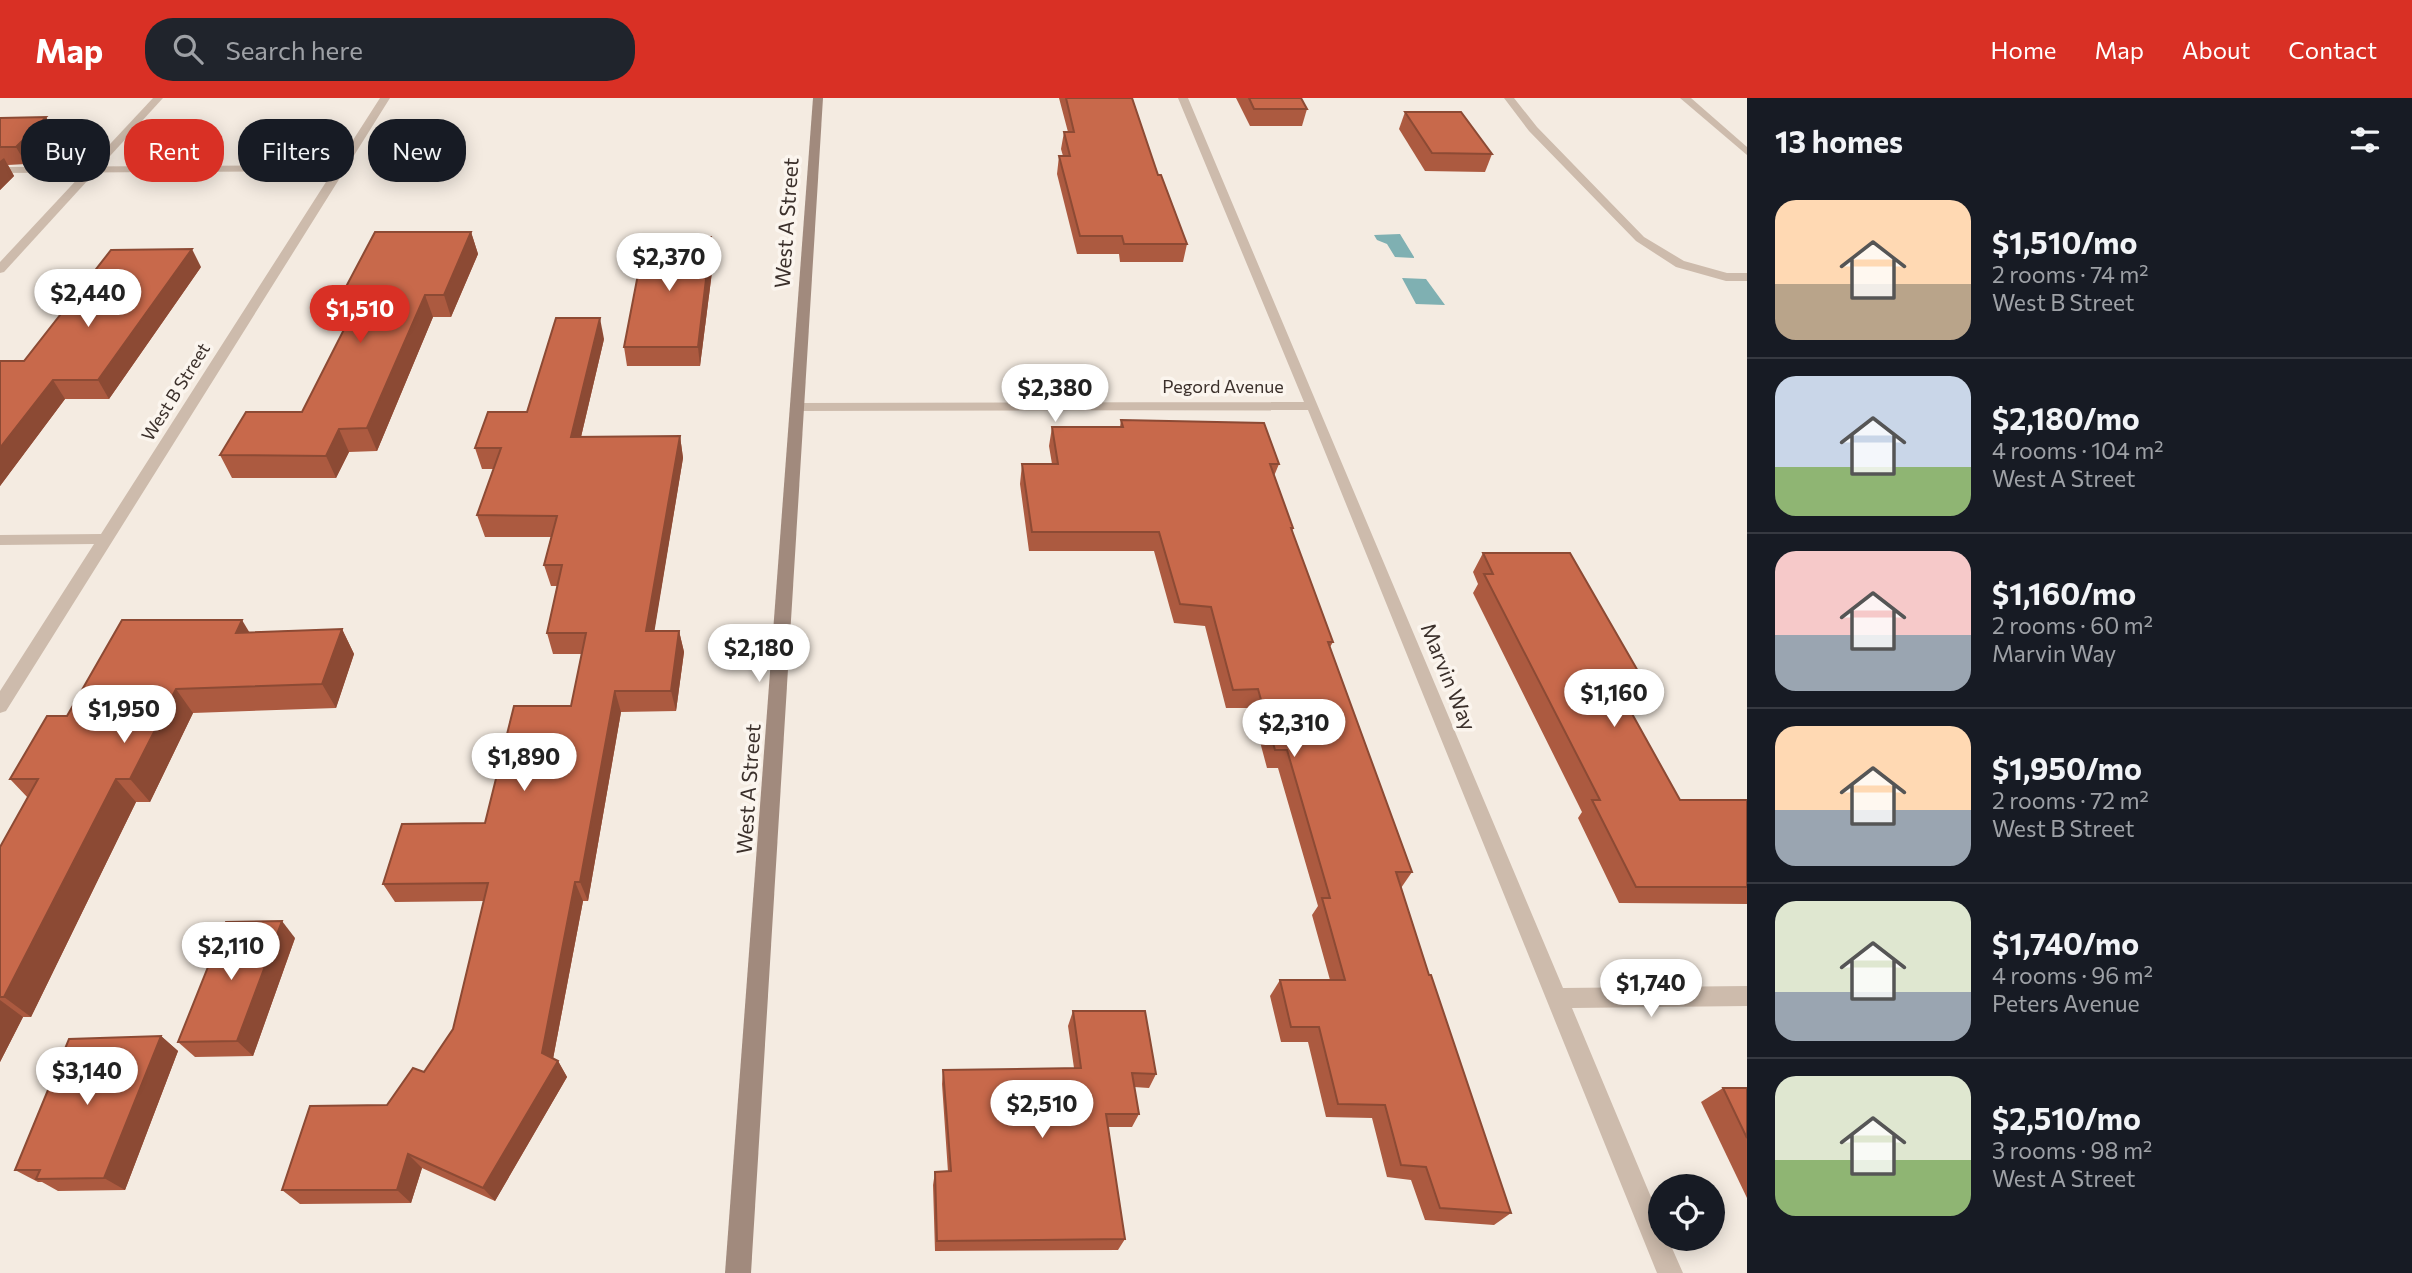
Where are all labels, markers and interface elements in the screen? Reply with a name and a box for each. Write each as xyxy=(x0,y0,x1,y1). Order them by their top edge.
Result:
search box xyxy=(145,18,635,81)
text: Map xyxy=(35,29,103,70)
icon: search xyxy=(169,30,207,68)
text: Search here xyxy=(225,34,363,65)
text: Home xyxy=(1991,35,2057,64)
text: Map xyxy=(2095,35,2144,64)
text: About xyxy=(2182,35,2250,64)
text: Contact xyxy=(2288,35,2377,64)
chip: Buy xyxy=(21,119,110,182)
chip: Rent xyxy=(124,119,224,182)
chip: Filters xyxy=(238,119,354,182)
chip: New xyxy=(368,119,466,182)
icon: filters xyxy=(2346,121,2384,159)
text: 13 homes xyxy=(1775,122,1903,159)
street label: West A Street xyxy=(768,157,803,289)
text: $1,510/mo xyxy=(1992,223,2137,260)
icon: home xyxy=(1831,228,1915,312)
pin: $2,370 xyxy=(612,234,726,293)
text: $2,370 xyxy=(632,242,706,270)
text: 2 rooms · 74 m² xyxy=(1992,260,2148,288)
pin: $2,440 xyxy=(31,270,145,329)
text: $2,440 xyxy=(50,278,126,306)
pin: $1,510 xyxy=(303,286,417,345)
text: West B Street xyxy=(1992,288,2134,316)
text: $1,510 xyxy=(326,294,394,322)
street label: West B Street xyxy=(136,338,214,445)
pin: $2,380 xyxy=(998,364,1112,424)
text: $2,380 xyxy=(1018,373,1092,401)
street label: Pegord Avenue xyxy=(1162,375,1284,397)
text: $2,180/mo xyxy=(1992,399,2140,436)
icon: home xyxy=(1831,404,1915,488)
text: 4 rooms · 104 m² xyxy=(1992,436,2164,464)
text: West A Street xyxy=(1992,464,2136,492)
text: $1,160/mo xyxy=(1992,574,2136,611)
icon: home xyxy=(1831,579,1915,663)
text: 2 rooms · 60 m² xyxy=(1992,611,2153,639)
street label: Marvin Way xyxy=(1417,619,1482,734)
pin: $2,180 xyxy=(702,624,816,684)
text: $2,180 xyxy=(724,633,794,661)
text: Marvin Way xyxy=(1992,639,2116,667)
pin: $1,160 xyxy=(1557,670,1671,729)
text: $1,160 xyxy=(1580,678,1648,706)
pin: $1,950 xyxy=(67,686,181,745)
text: $1,950 xyxy=(88,694,160,722)
pin: $2,310 xyxy=(1237,700,1351,759)
text: $2,310 xyxy=(1258,708,1330,736)
street label: West A Street xyxy=(730,723,765,855)
pin: $1,890 xyxy=(467,734,581,793)
text: $1,890 xyxy=(488,742,560,770)
text: $1,950/mo xyxy=(1992,749,2142,786)
icon: home xyxy=(1831,754,1915,838)
text: 2 rooms · 72 m² xyxy=(1992,786,2149,814)
text: West B Street xyxy=(1992,814,2134,842)
pin: $2,110 xyxy=(174,922,288,982)
text: $1,740/mo xyxy=(1992,924,2139,961)
icon: home xyxy=(1831,929,1915,1013)
text: $2,110 xyxy=(198,931,264,959)
pin: $1,740 xyxy=(1594,960,1708,1019)
text: 4 rooms · 96 m² xyxy=(1992,961,2153,989)
text: $1,740 xyxy=(1616,968,1686,996)
text: Peters Avenue xyxy=(1992,989,2140,1017)
pin: $3,140 xyxy=(30,1048,144,1107)
text: $3,140 xyxy=(52,1056,122,1084)
pin: $2,510 xyxy=(985,1080,1099,1140)
text: $2,510 xyxy=(1006,1089,1078,1117)
text: $2,510/mo xyxy=(1992,1099,2141,1136)
icon: home xyxy=(1831,1104,1915,1188)
text: 3 rooms · 98 m² xyxy=(1992,1136,2152,1164)
text: West A Street xyxy=(1992,1164,2136,1192)
map controls xyxy=(1648,1174,1725,1251)
button: locate xyxy=(1648,1174,1725,1251)

